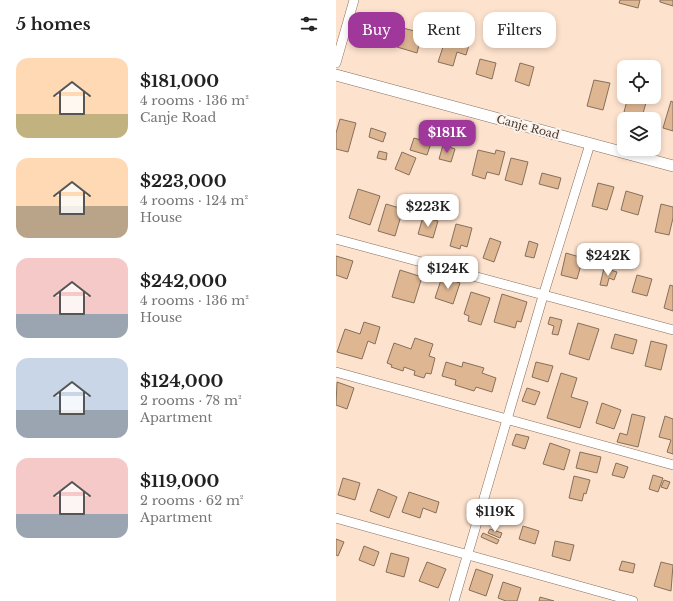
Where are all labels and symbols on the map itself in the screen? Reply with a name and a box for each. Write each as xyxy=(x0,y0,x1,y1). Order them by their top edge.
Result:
street label: Canje Road xyxy=(495,112,562,142)
pin: $181K xyxy=(419,120,475,154)
pin: $223K xyxy=(400,194,456,228)
pin: $242K xyxy=(580,243,636,277)
pin: $124K xyxy=(420,256,476,290)
pin: $119K xyxy=(467,499,523,533)

